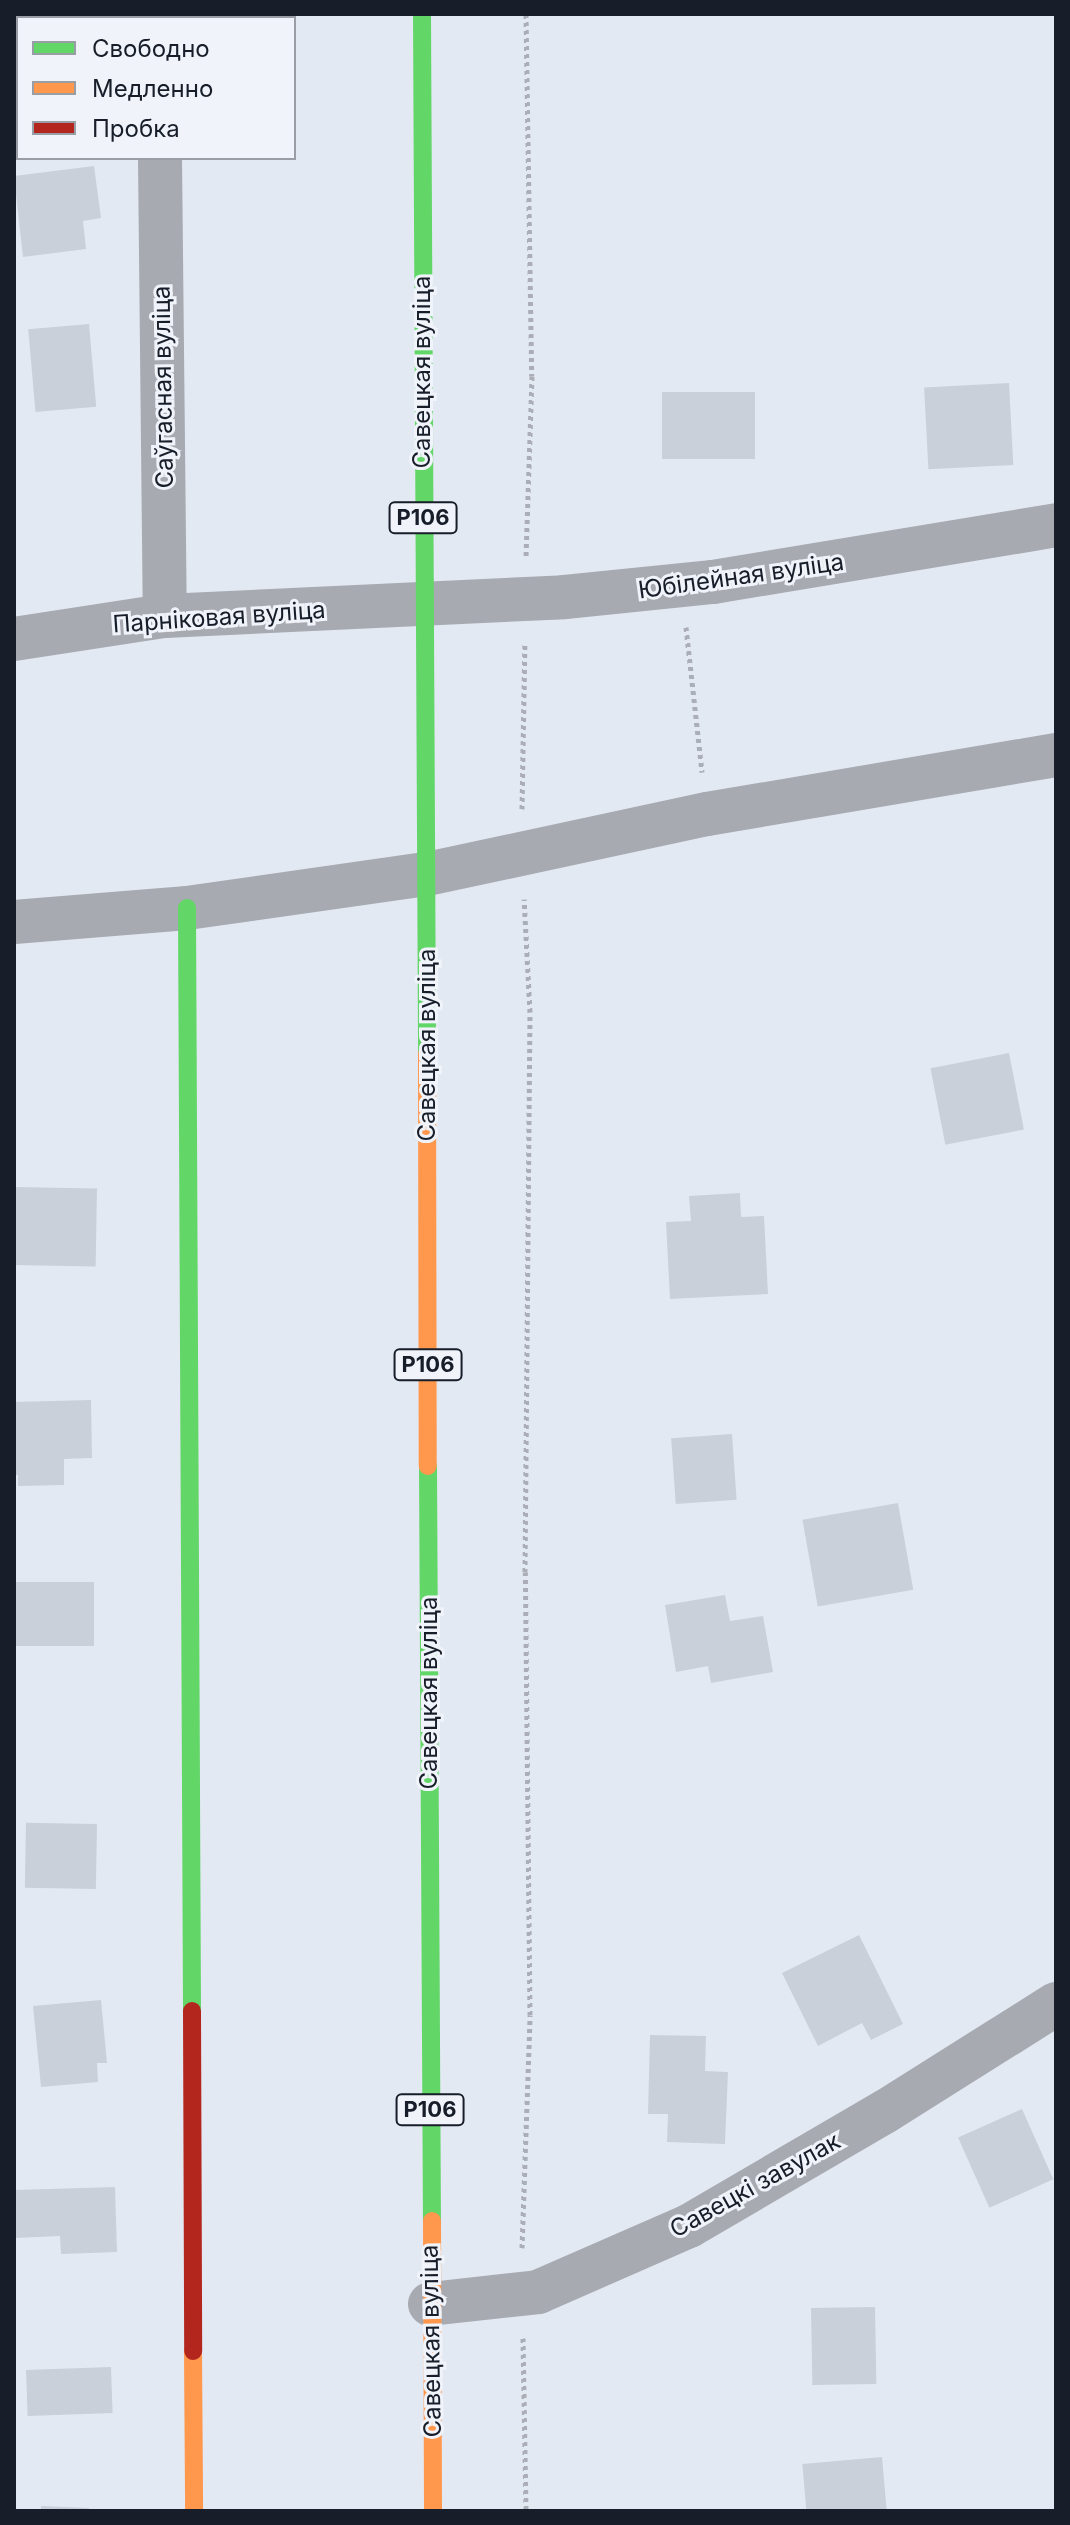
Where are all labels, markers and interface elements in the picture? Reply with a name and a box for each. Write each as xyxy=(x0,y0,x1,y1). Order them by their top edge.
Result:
legend xyxy=(16,16,296,160)
text: Свободно xyxy=(92,34,210,63)
text: Медленно xyxy=(92,74,213,103)
text: Пробка xyxy=(92,114,180,143)
street label: Савецкая вуліца xyxy=(408,276,436,468)
street label: Саўгасная вуліца xyxy=(147,285,179,489)
road number: Р106 xyxy=(387,500,459,536)
street label: Юбілейная вуліца xyxy=(636,547,846,605)
street label: Парніковая вуліца xyxy=(112,595,326,639)
street label: Савецкая вуліца xyxy=(413,949,441,1141)
road number: Р106 xyxy=(392,1347,464,1383)
street label: Савецкая вуліца xyxy=(415,1597,443,1789)
road number: Р106 xyxy=(394,2092,466,2128)
street label: Савецкі завулак xyxy=(665,2126,845,2244)
street label: Савецкая вуліца xyxy=(415,2244,447,2438)

